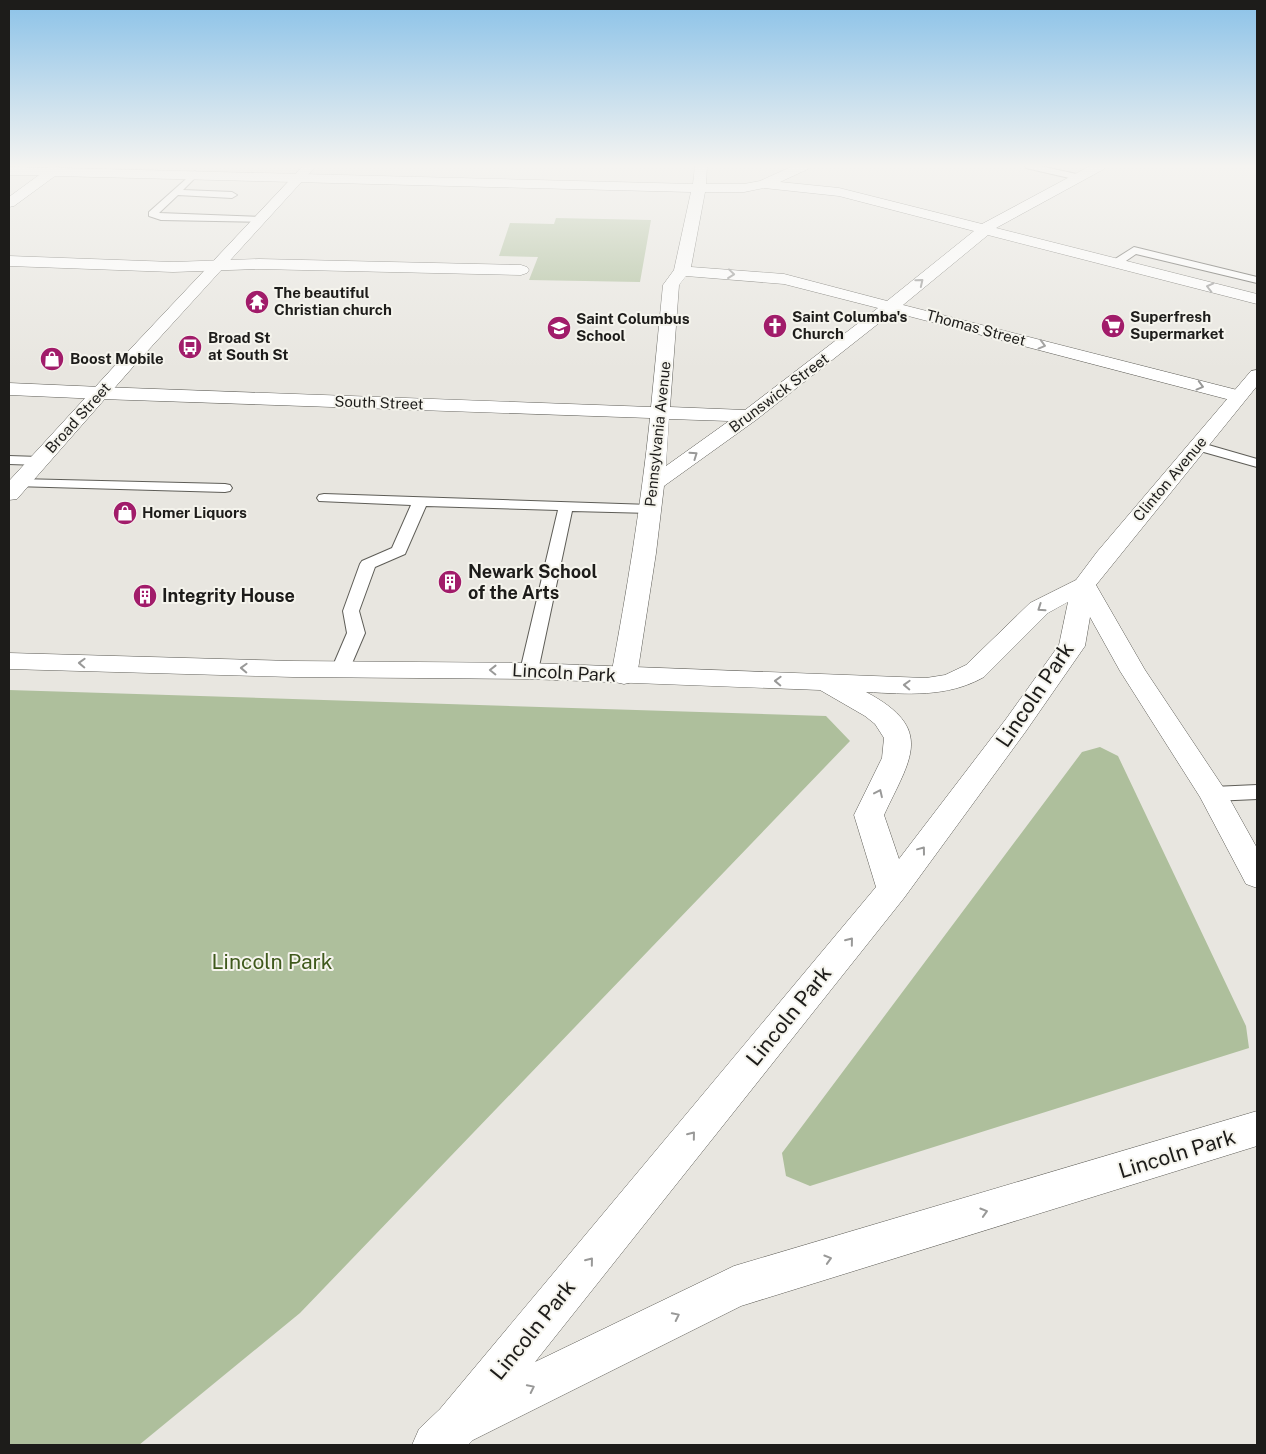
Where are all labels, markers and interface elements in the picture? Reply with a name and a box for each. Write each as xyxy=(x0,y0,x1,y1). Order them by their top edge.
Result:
one-way arrow xyxy=(727,268,735,279)
one-way arrow xyxy=(915,279,924,288)
one-way arrow xyxy=(1206,282,1214,293)
place label: The beautiful Christian church xyxy=(274,284,392,318)
temple icon: The beautiful Christian church xyxy=(244,289,270,315)
street label: Thomas Street xyxy=(925,306,1028,349)
place label: Saint Columba's Church xyxy=(792,308,908,342)
place label: Superfresh Supermarket xyxy=(1130,308,1224,342)
place label: Saint Columbus School xyxy=(576,310,690,344)
church icon: Saint Columba's Church xyxy=(762,313,788,339)
supermarket icon: Superfresh Supermarket xyxy=(1100,313,1126,339)
school or university icon: Saint Columbus School xyxy=(546,315,572,341)
place label: Broad St at South St xyxy=(208,329,289,363)
bus stop icon: Broad St at South St xyxy=(177,334,203,360)
one-way arrow xyxy=(1038,339,1047,350)
shop icon: Boost Mobile xyxy=(39,346,65,372)
place label: Boost Mobile xyxy=(70,350,164,367)
street label: Brunswick Street xyxy=(726,350,832,436)
street label: Pennsylvania Avenue xyxy=(641,360,674,508)
street label: Broad Street xyxy=(42,379,114,456)
one-way arrow xyxy=(1195,380,1204,391)
street label: South Street xyxy=(334,392,424,413)
street label: Clinton Avenue xyxy=(1129,433,1210,524)
one-way arrow xyxy=(688,452,698,461)
shop icon: Homer Liquors xyxy=(112,500,138,526)
place label: Homer Liquors xyxy=(142,504,247,521)
place label: Newark School of the Arts xyxy=(468,561,597,603)
building icon: Newark School of the Arts xyxy=(437,569,463,595)
building icon: Integrity House xyxy=(132,583,158,609)
place label: Integrity House xyxy=(162,585,295,606)
one-way arrow xyxy=(1037,602,1047,611)
street label: Lincoln Park xyxy=(990,637,1079,752)
one-way arrow xyxy=(77,658,85,668)
street label: Lincoln Park xyxy=(512,659,616,686)
one-way arrow xyxy=(240,663,248,673)
one-way arrow xyxy=(489,665,496,675)
one-way arrow xyxy=(773,676,781,686)
one-way arrow xyxy=(903,680,911,691)
one-way arrow xyxy=(873,790,883,799)
one-way arrow xyxy=(917,847,925,856)
one-way arrow xyxy=(845,938,853,947)
park label: Lincoln Park xyxy=(211,949,333,974)
street label: Lincoln Park xyxy=(741,961,837,1071)
street label: Lincoln Park xyxy=(1115,1124,1239,1183)
one-way arrow xyxy=(687,1132,695,1141)
one-way arrow xyxy=(979,1208,987,1218)
one-way arrow xyxy=(823,1254,832,1264)
one-way arrow xyxy=(584,1258,592,1267)
street label: Lincoln Park xyxy=(485,1275,581,1385)
one-way arrow xyxy=(671,1312,680,1322)
one-way arrow xyxy=(526,1384,535,1394)

